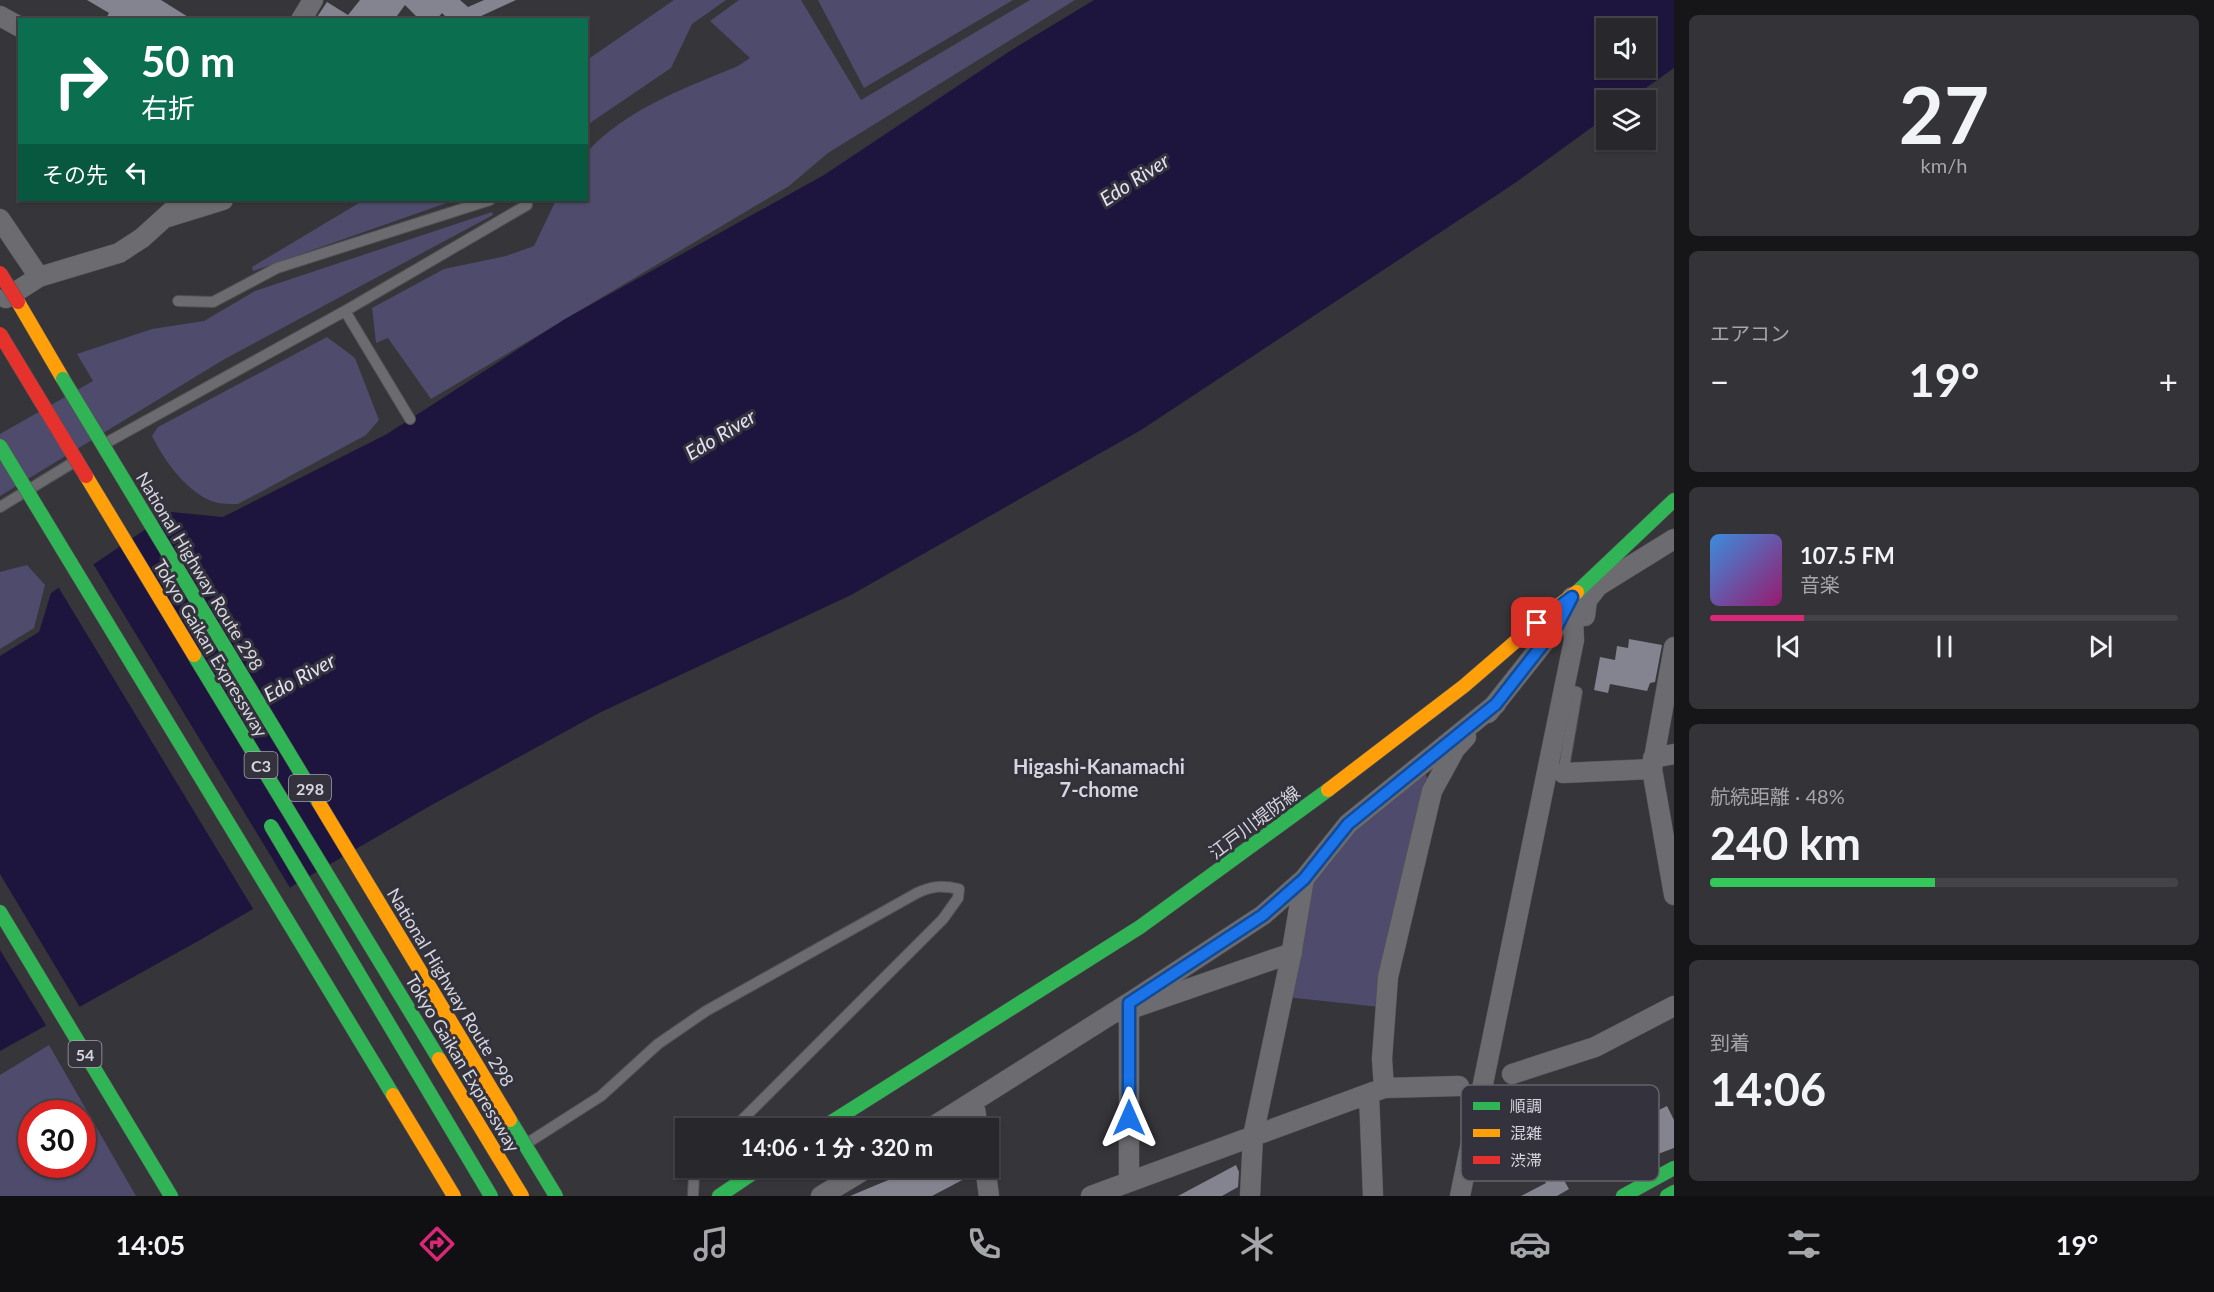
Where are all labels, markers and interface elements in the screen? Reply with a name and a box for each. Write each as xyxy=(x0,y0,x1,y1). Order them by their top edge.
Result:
map controls xyxy=(1596,18,1656,150)
button: sound xyxy=(1596,18,1656,78)
text: 50 m xyxy=(141,36,235,86)
icon: right xyxy=(42,42,120,120)
text: 27 xyxy=(1899,67,1989,161)
button: layers xyxy=(1596,90,1656,150)
text: 右折 xyxy=(141,91,195,124)
water label: Edo River xyxy=(1095,147,1174,210)
text: km/h xyxy=(1921,153,1967,177)
icon: left xyxy=(120,156,153,189)
text: その先 xyxy=(42,161,108,188)
text: エアコン xyxy=(1710,321,1790,345)
text: 19° xyxy=(1909,353,1979,407)
text: − xyxy=(1710,361,1729,401)
text: + xyxy=(2159,361,2178,401)
water label: Edo River xyxy=(680,403,761,464)
street label: National Highway Route 298 xyxy=(132,468,268,674)
text: 107.5 FM xyxy=(1800,542,1895,569)
street label: Tokyo Gaikan Expressway xyxy=(149,555,273,741)
text: 音楽 xyxy=(1800,572,1840,596)
pin xyxy=(1511,597,1562,648)
icon: arrive xyxy=(1520,606,1553,639)
icon: previous xyxy=(1772,630,1805,663)
icon: pause xyxy=(1928,630,1961,663)
icon: next xyxy=(2084,630,2117,663)
water label: Edo River xyxy=(259,647,340,706)
road number: C3 xyxy=(244,752,278,778)
district label: Higashi-Kanamachi 7-chome xyxy=(1013,754,1185,801)
road number: 298 xyxy=(289,775,331,801)
street label: 江戸川堤防線 xyxy=(1204,781,1304,863)
text: 航続距離 · 48% xyxy=(1710,784,1845,808)
text: 240 km xyxy=(1710,816,1861,870)
street label: National Highway Route 298 xyxy=(383,884,519,1090)
street label: Tokyo Gaikan Expressway xyxy=(401,970,525,1156)
text: 到着 xyxy=(1710,1030,1750,1054)
road number: 54 xyxy=(68,1041,101,1067)
text: 14:06 xyxy=(1710,1062,1826,1116)
legend xyxy=(1461,1085,1659,1181)
position arrow xyxy=(1097,1086,1161,1150)
text: 順調 xyxy=(1510,1096,1542,1115)
speed limit sign: 30 xyxy=(18,1100,96,1178)
text: 混雑 xyxy=(1510,1123,1542,1142)
text: 14:06 · 1 分 · 320 m xyxy=(741,1134,933,1161)
text: 渋滞 xyxy=(1510,1150,1542,1169)
icon: directions xyxy=(416,1223,458,1265)
icon: music xyxy=(690,1223,732,1265)
icon: phone xyxy=(963,1223,1005,1265)
icon: climate xyxy=(1236,1223,1278,1265)
icon: car xyxy=(1509,1223,1551,1265)
icon: filters xyxy=(1783,1223,1825,1265)
text: 14:05 xyxy=(116,1228,185,1261)
text: 19° xyxy=(2056,1228,2098,1261)

